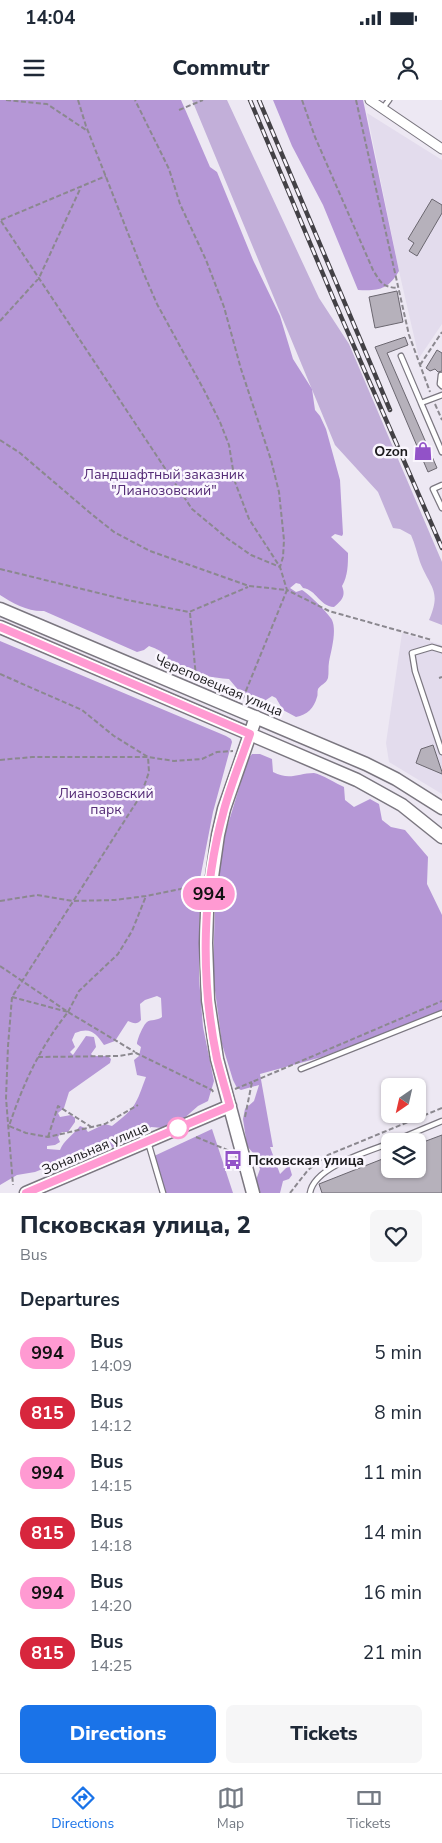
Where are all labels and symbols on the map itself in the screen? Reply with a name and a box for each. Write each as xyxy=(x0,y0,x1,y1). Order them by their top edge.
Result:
shop icon: Ozon xyxy=(412,440,434,462)
place label: Ozon xyxy=(374,442,408,461)
park label: Ландшафтный заказник "Лианозовский" xyxy=(84,465,245,500)
street label: Череповецкая улица xyxy=(152,650,286,721)
park label: Лианозовский парк xyxy=(58,784,154,819)
line badge: 994 xyxy=(180,878,238,910)
north arrow xyxy=(381,1078,426,1122)
street label: Зональная улица xyxy=(39,1117,151,1180)
unlabelled marker xyxy=(167,1117,189,1139)
bus stop icon: Псковская улица xyxy=(222,1149,244,1171)
place label: Псковская улица xyxy=(248,1151,364,1170)

